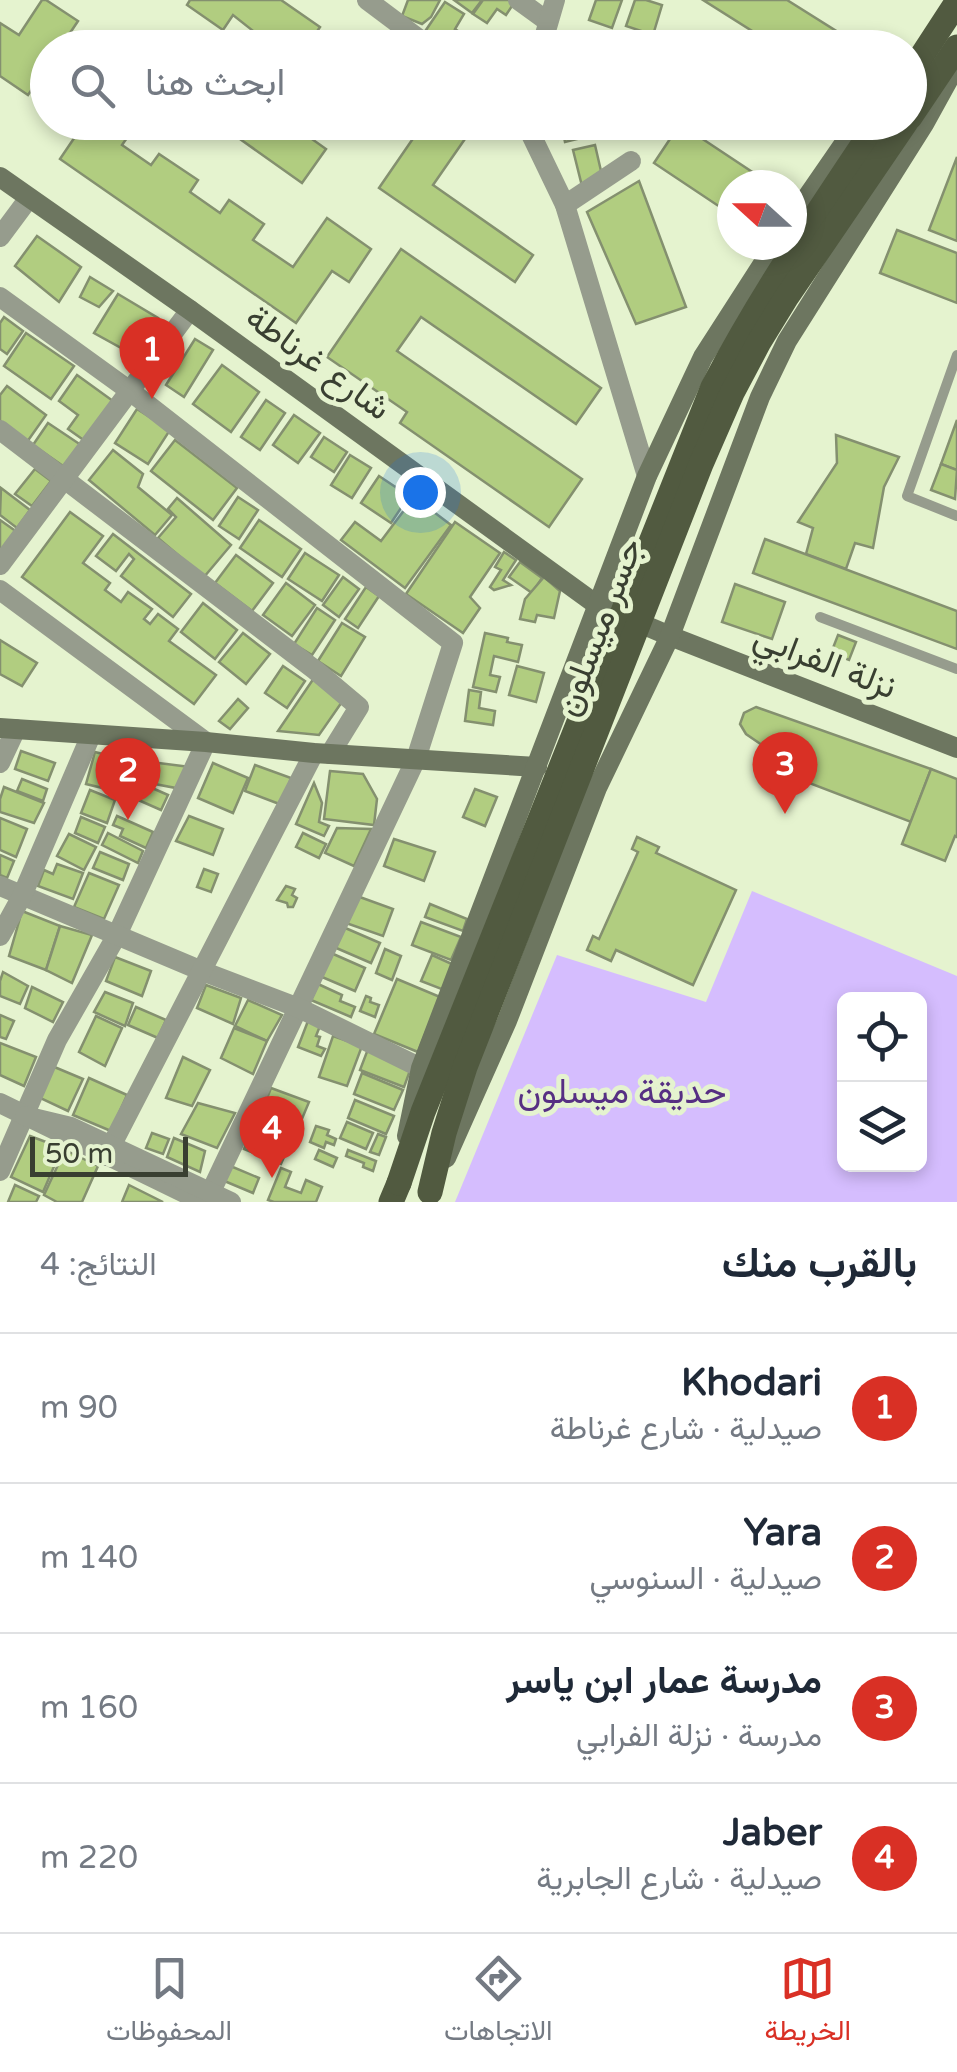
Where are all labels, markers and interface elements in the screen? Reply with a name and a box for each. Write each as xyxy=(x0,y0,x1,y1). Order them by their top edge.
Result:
search box xyxy=(30,30,927,140)
icon: search xyxy=(65,58,120,113)
text: ابحث هنا xyxy=(145,60,285,106)
north arrow xyxy=(717,170,807,260)
street label: شارع غرناطة xyxy=(236,296,399,431)
pin: 1 xyxy=(120,316,184,399)
your location xyxy=(395,467,446,518)
street label: جسر ميسلون xyxy=(546,532,652,722)
street label: نزلة الفرابي xyxy=(745,616,902,715)
pin: 3 xyxy=(752,732,818,814)
pin: 2 xyxy=(96,738,160,820)
map controls xyxy=(837,992,927,1172)
button: locate xyxy=(837,992,927,1082)
park label: حديقة ميسلون xyxy=(518,1071,726,1113)
button: layers xyxy=(837,1082,927,1172)
pin: 4 xyxy=(240,1096,304,1178)
scale bar xyxy=(30,1132,188,1176)
text: 50 m xyxy=(45,1137,113,1171)
text: بالقرب منك xyxy=(722,1238,917,1289)
text: النتائج: 4 xyxy=(40,1246,157,1284)
text: Khodari xyxy=(681,1360,822,1406)
text: 90 m xyxy=(40,1389,118,1427)
text: 1 xyxy=(874,1389,895,1427)
text: صيدلية · شارع غرناطة xyxy=(550,1410,822,1448)
text: Yara xyxy=(744,1510,822,1556)
text: 140 m xyxy=(40,1539,138,1577)
text: 2 xyxy=(874,1539,895,1577)
text: صيدلية · السنوسي xyxy=(590,1560,822,1598)
text: مدرسة عمار ابن ياسر xyxy=(506,1658,822,1704)
text: 160 m xyxy=(40,1689,138,1727)
text: 3 xyxy=(874,1689,895,1727)
text: مدرسة · نزلة الفرابي xyxy=(576,1717,822,1755)
text: Jaber xyxy=(723,1810,822,1856)
text: 220 m xyxy=(40,1839,138,1877)
text: 4 xyxy=(874,1839,895,1877)
text: صيدلية · شارع الجابرية xyxy=(536,1860,822,1898)
tab: المحفوظات xyxy=(106,1951,232,2055)
tab: الاتجاهات xyxy=(444,1951,553,2055)
tab: الخريطة xyxy=(764,1951,851,2055)

